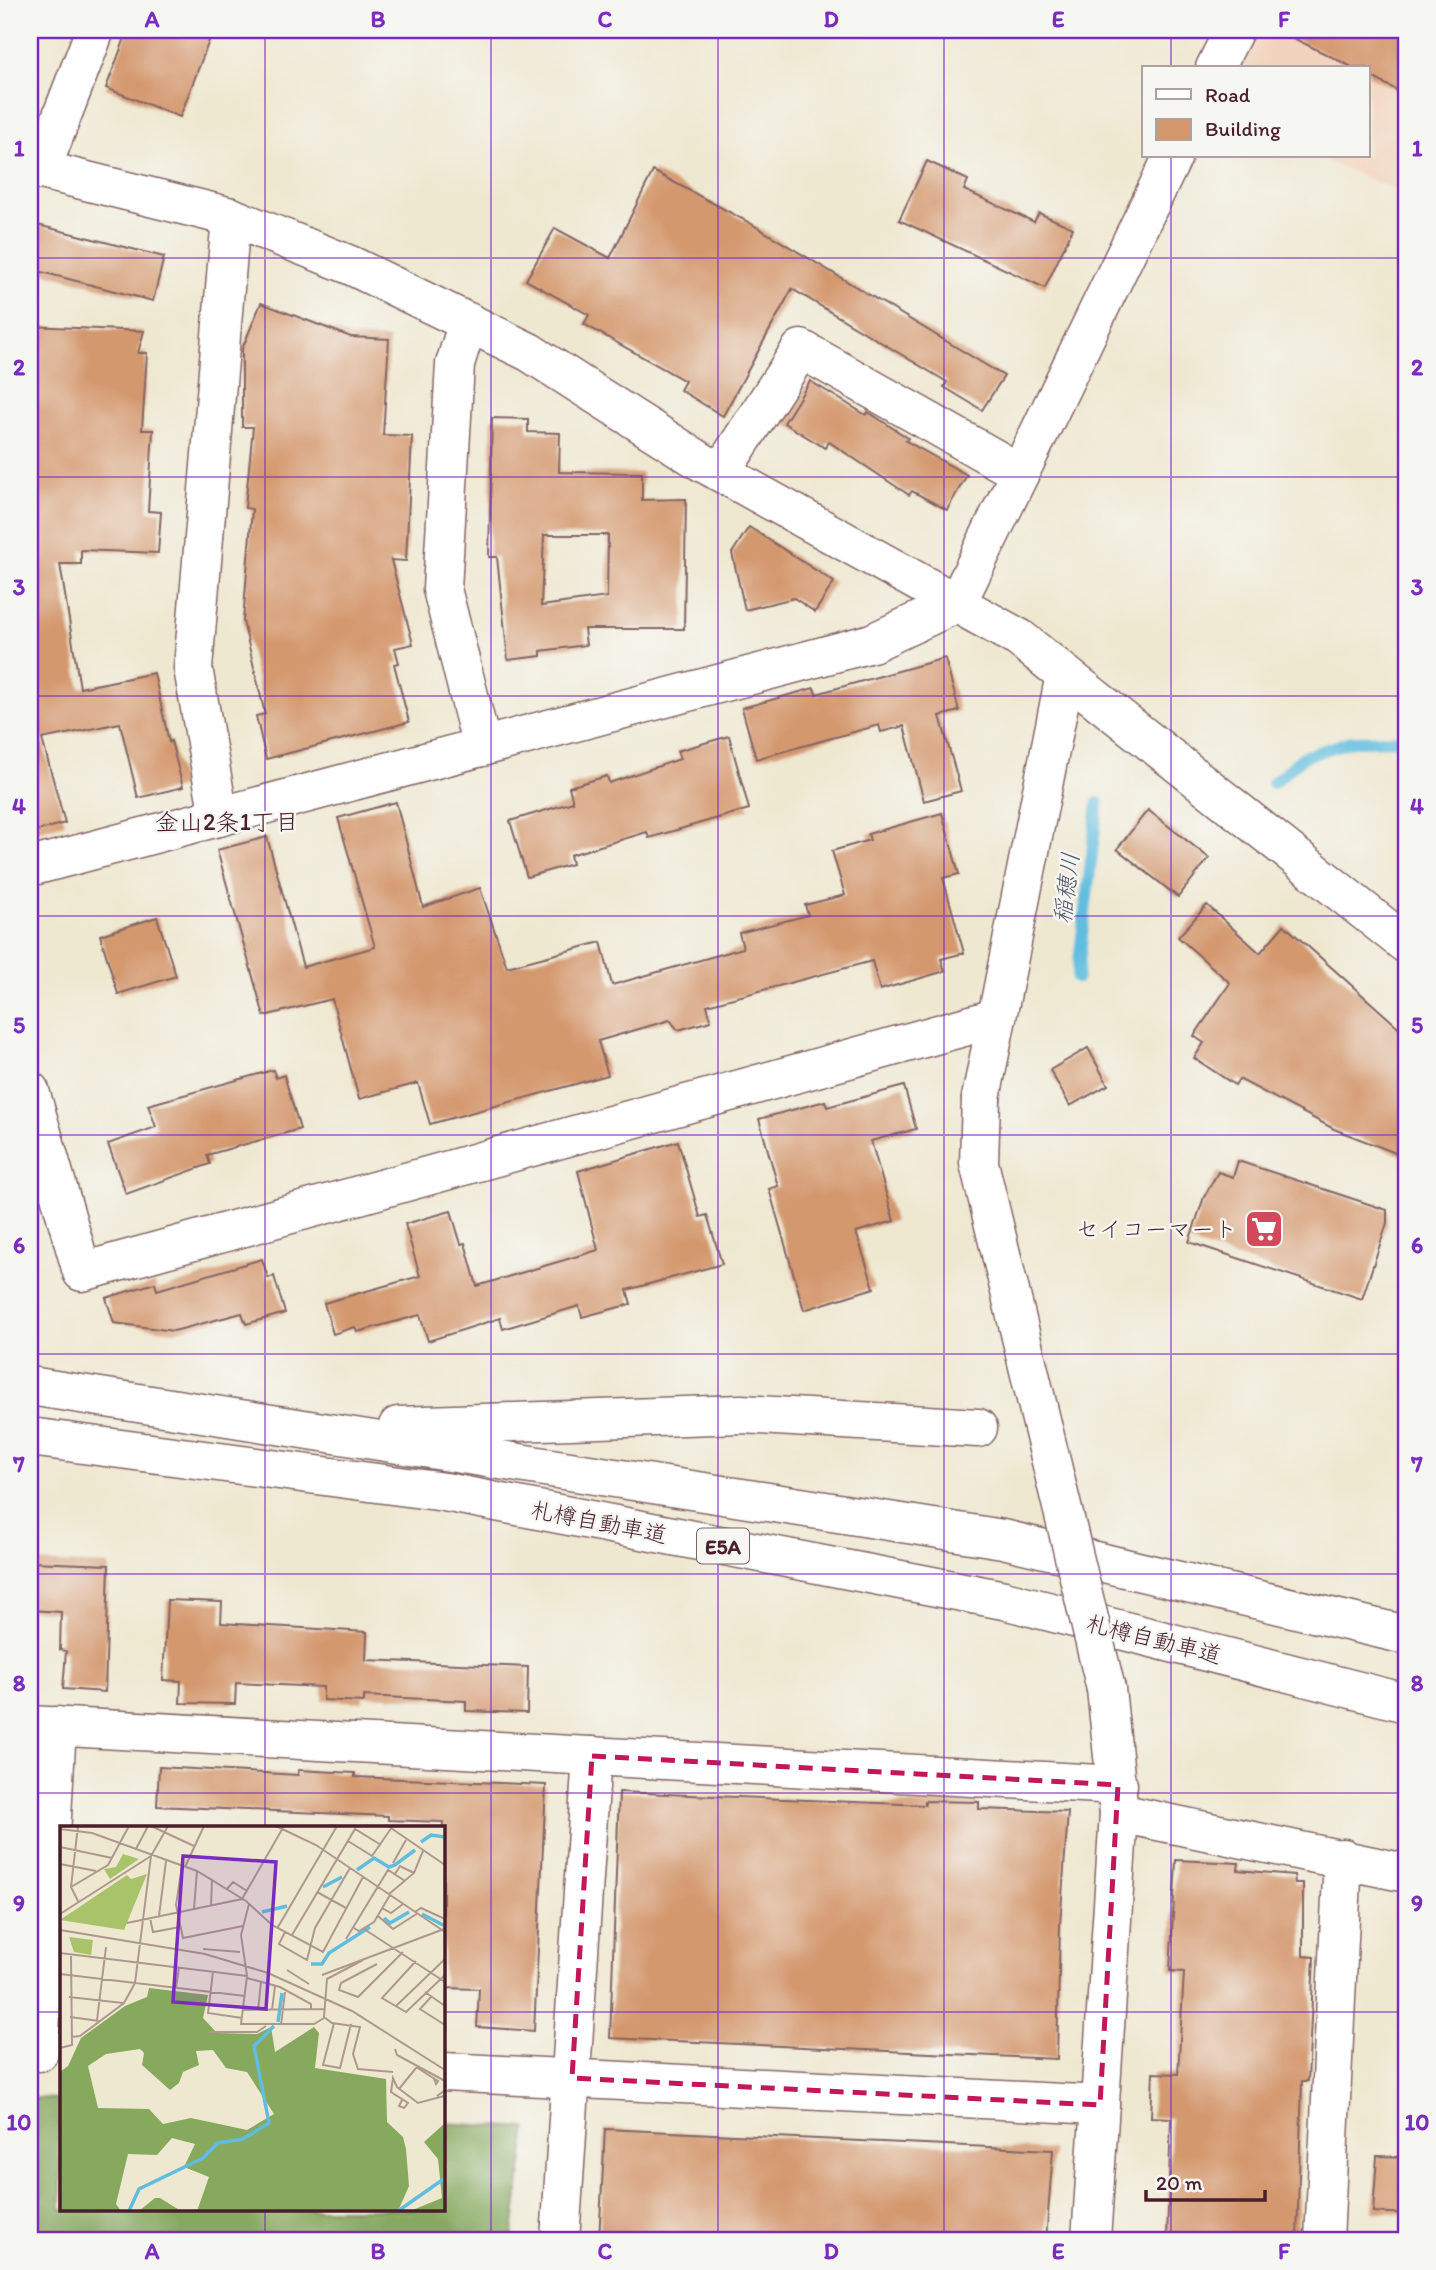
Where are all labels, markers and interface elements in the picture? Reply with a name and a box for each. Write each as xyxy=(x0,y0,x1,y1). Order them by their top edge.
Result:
text: A xyxy=(144,5,160,33)
text: B xyxy=(371,5,386,33)
text: C xyxy=(598,5,613,33)
text: D xyxy=(823,5,839,33)
text: E xyxy=(1052,5,1065,33)
text: F xyxy=(1278,5,1291,33)
legend xyxy=(1142,66,1370,158)
text: Road xyxy=(1205,82,1251,107)
text: Building xyxy=(1205,116,1281,141)
text: 1 xyxy=(14,134,25,162)
text: 1 xyxy=(1412,134,1423,162)
text: 2 xyxy=(13,353,26,381)
text: 2 xyxy=(1411,353,1424,381)
text: 3 xyxy=(13,573,26,601)
text: 3 xyxy=(1411,573,1424,601)
text: 4 xyxy=(12,792,26,820)
text: 4 xyxy=(1410,792,1424,820)
district label: 金山2条1丁目 xyxy=(155,807,299,836)
water label: 稲穂川 xyxy=(1047,851,1085,925)
text: 5 xyxy=(13,1011,25,1039)
text: 5 xyxy=(1411,1011,1423,1039)
supermarket icon: セイコーマート xyxy=(1243,1208,1285,1250)
place label: セイコーマート xyxy=(1076,1215,1237,1243)
text: 6 xyxy=(13,1231,25,1259)
text: 6 xyxy=(1411,1231,1423,1259)
text: 7 xyxy=(12,1450,25,1478)
text: 7 xyxy=(1410,1450,1423,1478)
street label: 札樽自動車道 xyxy=(529,1495,669,1549)
road number: E5A xyxy=(697,1528,749,1564)
street label: 札樽自動車道 xyxy=(1084,1609,1224,1669)
text: 8 xyxy=(13,1669,26,1697)
text: 8 xyxy=(1411,1669,1424,1697)
inset map xyxy=(60,1826,444,2210)
text: 9 xyxy=(13,1889,25,1917)
text: 9 xyxy=(1411,1889,1423,1917)
text: 10 xyxy=(7,2108,31,2136)
text: 10 xyxy=(1405,2108,1429,2136)
scale bar xyxy=(1146,2158,1264,2202)
text: 20 m xyxy=(1156,2170,1203,2195)
text: A xyxy=(144,2237,160,2265)
text: B xyxy=(371,2237,386,2265)
text: C xyxy=(598,2237,613,2265)
text: D xyxy=(823,2237,839,2265)
text: E xyxy=(1052,2237,1065,2265)
text: F xyxy=(1278,2237,1291,2265)

